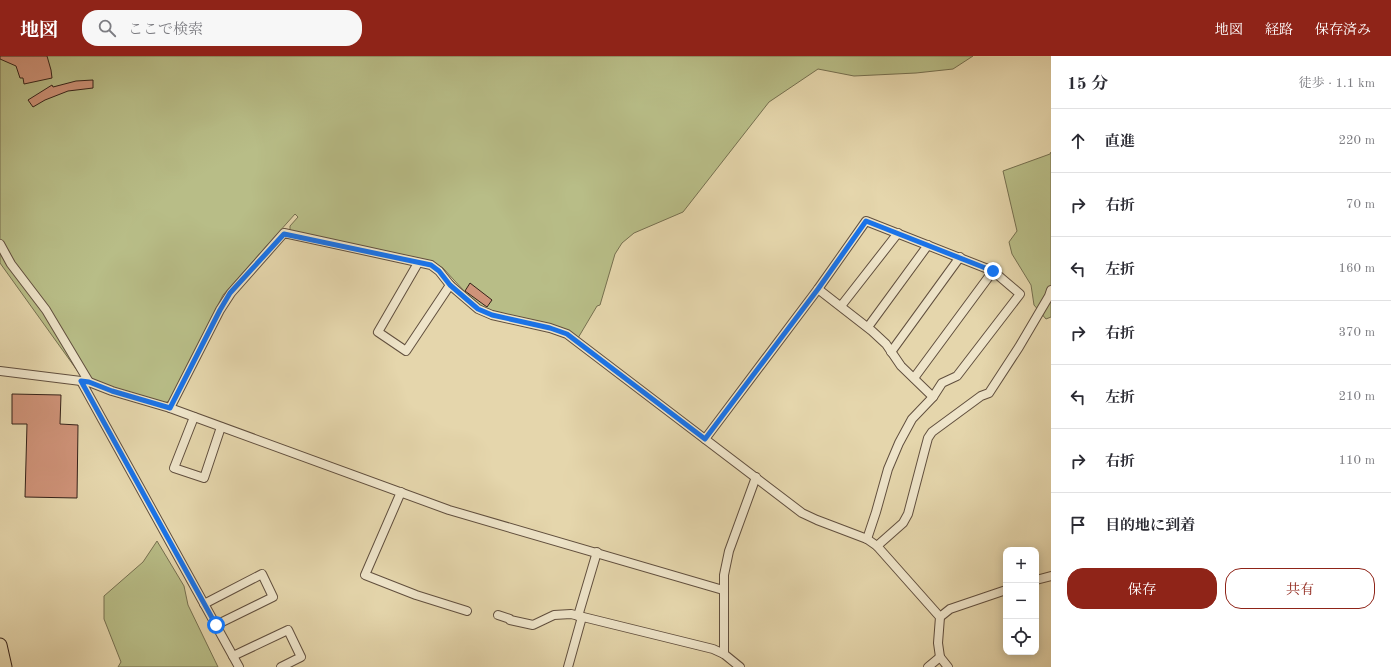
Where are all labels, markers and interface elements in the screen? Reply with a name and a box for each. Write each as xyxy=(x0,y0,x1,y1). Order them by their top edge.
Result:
search box xyxy=(82,10,362,46)
icon: search xyxy=(96,17,118,39)
text: 地図 xyxy=(20,22,58,41)
text: ここで検索 xyxy=(128,23,203,38)
text: 地図 xyxy=(1215,23,1243,37)
text: 経路 xyxy=(1265,23,1293,37)
text: 保存済み xyxy=(1315,23,1371,37)
text: 15 分 xyxy=(1067,76,1108,93)
text: 徒歩 · 1.1 km xyxy=(1299,77,1375,90)
icon: ahead xyxy=(1067,130,1089,152)
text: 220 m xyxy=(1338,134,1375,147)
text: 直進 xyxy=(1105,135,1135,150)
icon: right xyxy=(1067,194,1089,216)
text: 70 m xyxy=(1346,198,1375,211)
text: 右折 xyxy=(1105,199,1135,214)
icon: left xyxy=(1067,258,1089,280)
route end xyxy=(984,262,1002,280)
text: 160 m xyxy=(1338,262,1375,275)
text: 左折 xyxy=(1105,263,1135,278)
icon: right xyxy=(1067,322,1089,344)
text: 370 m xyxy=(1338,326,1375,339)
text: 右折 xyxy=(1105,327,1135,342)
icon: left xyxy=(1067,386,1089,408)
text: 210 m xyxy=(1338,390,1375,403)
text: 左折 xyxy=(1105,391,1135,406)
icon: right xyxy=(1067,450,1089,472)
text: 110 m xyxy=(1338,454,1375,467)
text: 右折 xyxy=(1105,455,1135,470)
icon: arrive xyxy=(1067,514,1089,536)
text: 目的地に到着 xyxy=(1105,519,1195,534)
map controls xyxy=(1003,547,1039,655)
button: + xyxy=(1003,547,1039,583)
button: 保存 xyxy=(1067,568,1217,609)
button: 共有 xyxy=(1225,568,1375,609)
button: − xyxy=(1003,583,1039,619)
route start xyxy=(207,616,225,634)
button: locate xyxy=(1003,619,1039,655)

